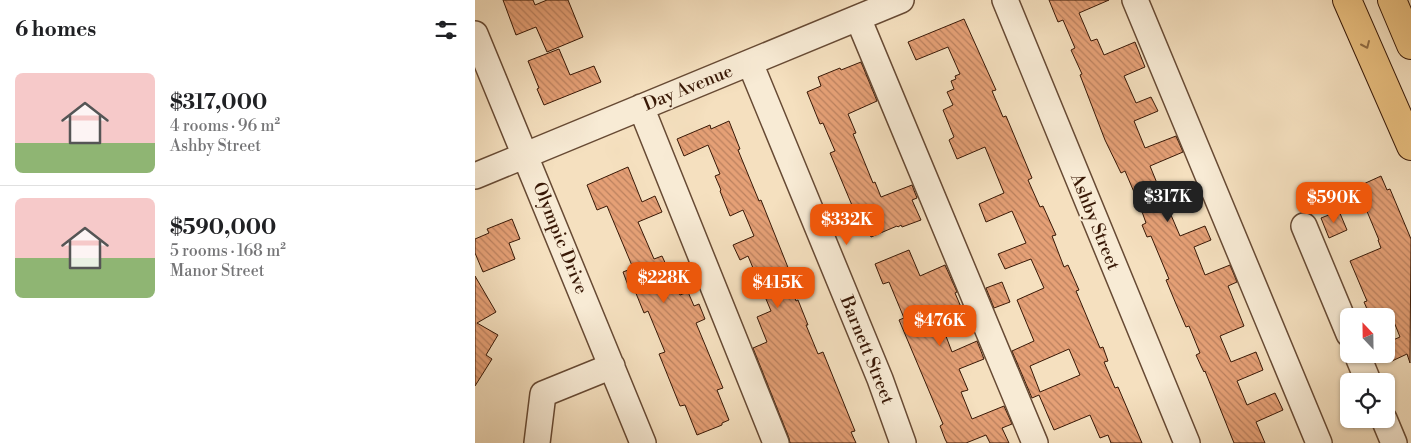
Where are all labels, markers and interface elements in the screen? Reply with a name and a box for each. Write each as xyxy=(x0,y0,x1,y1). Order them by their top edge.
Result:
icon: filters xyxy=(432,16,460,44)
text: 6 homes xyxy=(15,17,96,43)
one-way arrow xyxy=(1360,40,1371,49)
street label: Day Avenue xyxy=(640,60,736,116)
text: $317,000 xyxy=(170,90,267,116)
icon: home xyxy=(55,93,115,153)
text: 4 rooms · 96 m² xyxy=(170,116,280,136)
text: Ashby Street xyxy=(170,136,261,156)
street label: Ashby Street xyxy=(1065,169,1125,274)
street label: Olympic Drive xyxy=(527,179,593,297)
pin: $317K xyxy=(1133,180,1203,223)
pin: $590K xyxy=(1299,182,1369,224)
text: $317K xyxy=(1144,187,1192,207)
text: $590K xyxy=(1307,188,1361,208)
pin: $332K xyxy=(812,204,882,246)
text: $332K xyxy=(821,210,873,230)
text: $590,000 xyxy=(170,215,276,241)
icon: home xyxy=(55,218,115,278)
text: 5 rooms · 168 m² xyxy=(170,241,286,261)
text: Manor Street xyxy=(170,261,264,281)
pin: $228K xyxy=(629,262,699,304)
pin: $415K xyxy=(743,266,813,309)
text: $228K xyxy=(638,268,690,288)
text: $415K xyxy=(753,273,803,293)
street label: Barnett Street xyxy=(834,291,899,408)
pin: $476K xyxy=(905,304,975,347)
north arrow xyxy=(1340,308,1395,362)
map controls xyxy=(1340,308,1395,428)
text: $476K xyxy=(914,311,966,331)
button: locate xyxy=(1340,373,1395,428)

